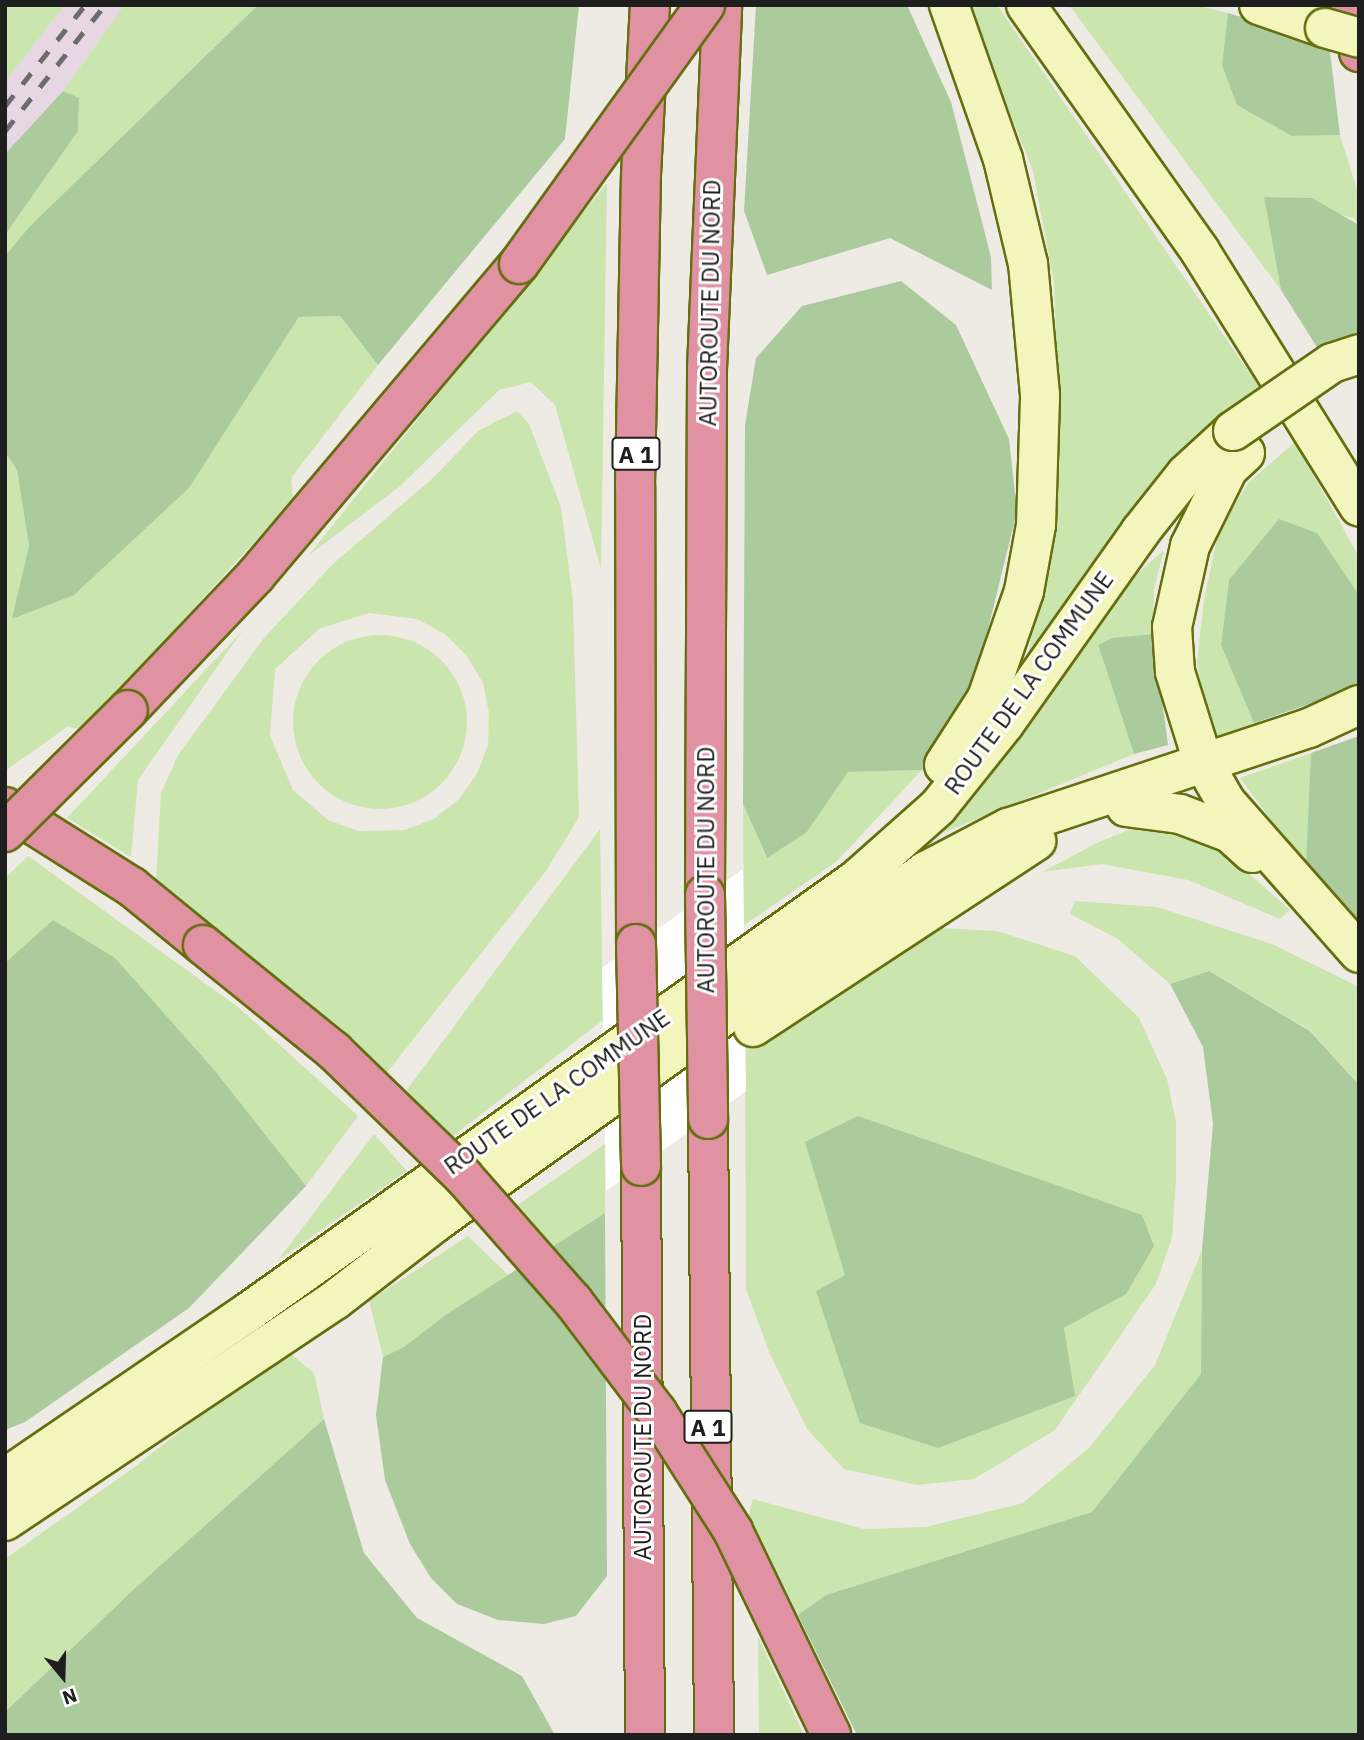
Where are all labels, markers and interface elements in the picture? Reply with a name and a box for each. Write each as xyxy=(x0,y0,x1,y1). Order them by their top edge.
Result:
street label: AUTOROUTE DU NORD xyxy=(693,179,727,427)
road number: A 1 xyxy=(612,435,660,474)
street label: ROUTE DE LA COMMUNE xyxy=(938,566,1120,800)
street label: AUTOROUTE DU NORD xyxy=(692,747,720,993)
street label: ROUTE DE LA COMMUNE xyxy=(439,1003,675,1181)
street label: AUTOROUTE DU NORD xyxy=(629,1314,657,1560)
road number: A 1 xyxy=(684,1408,732,1446)
north arrow xyxy=(28,1642,98,1712)
text: N xyxy=(59,1683,80,1710)

